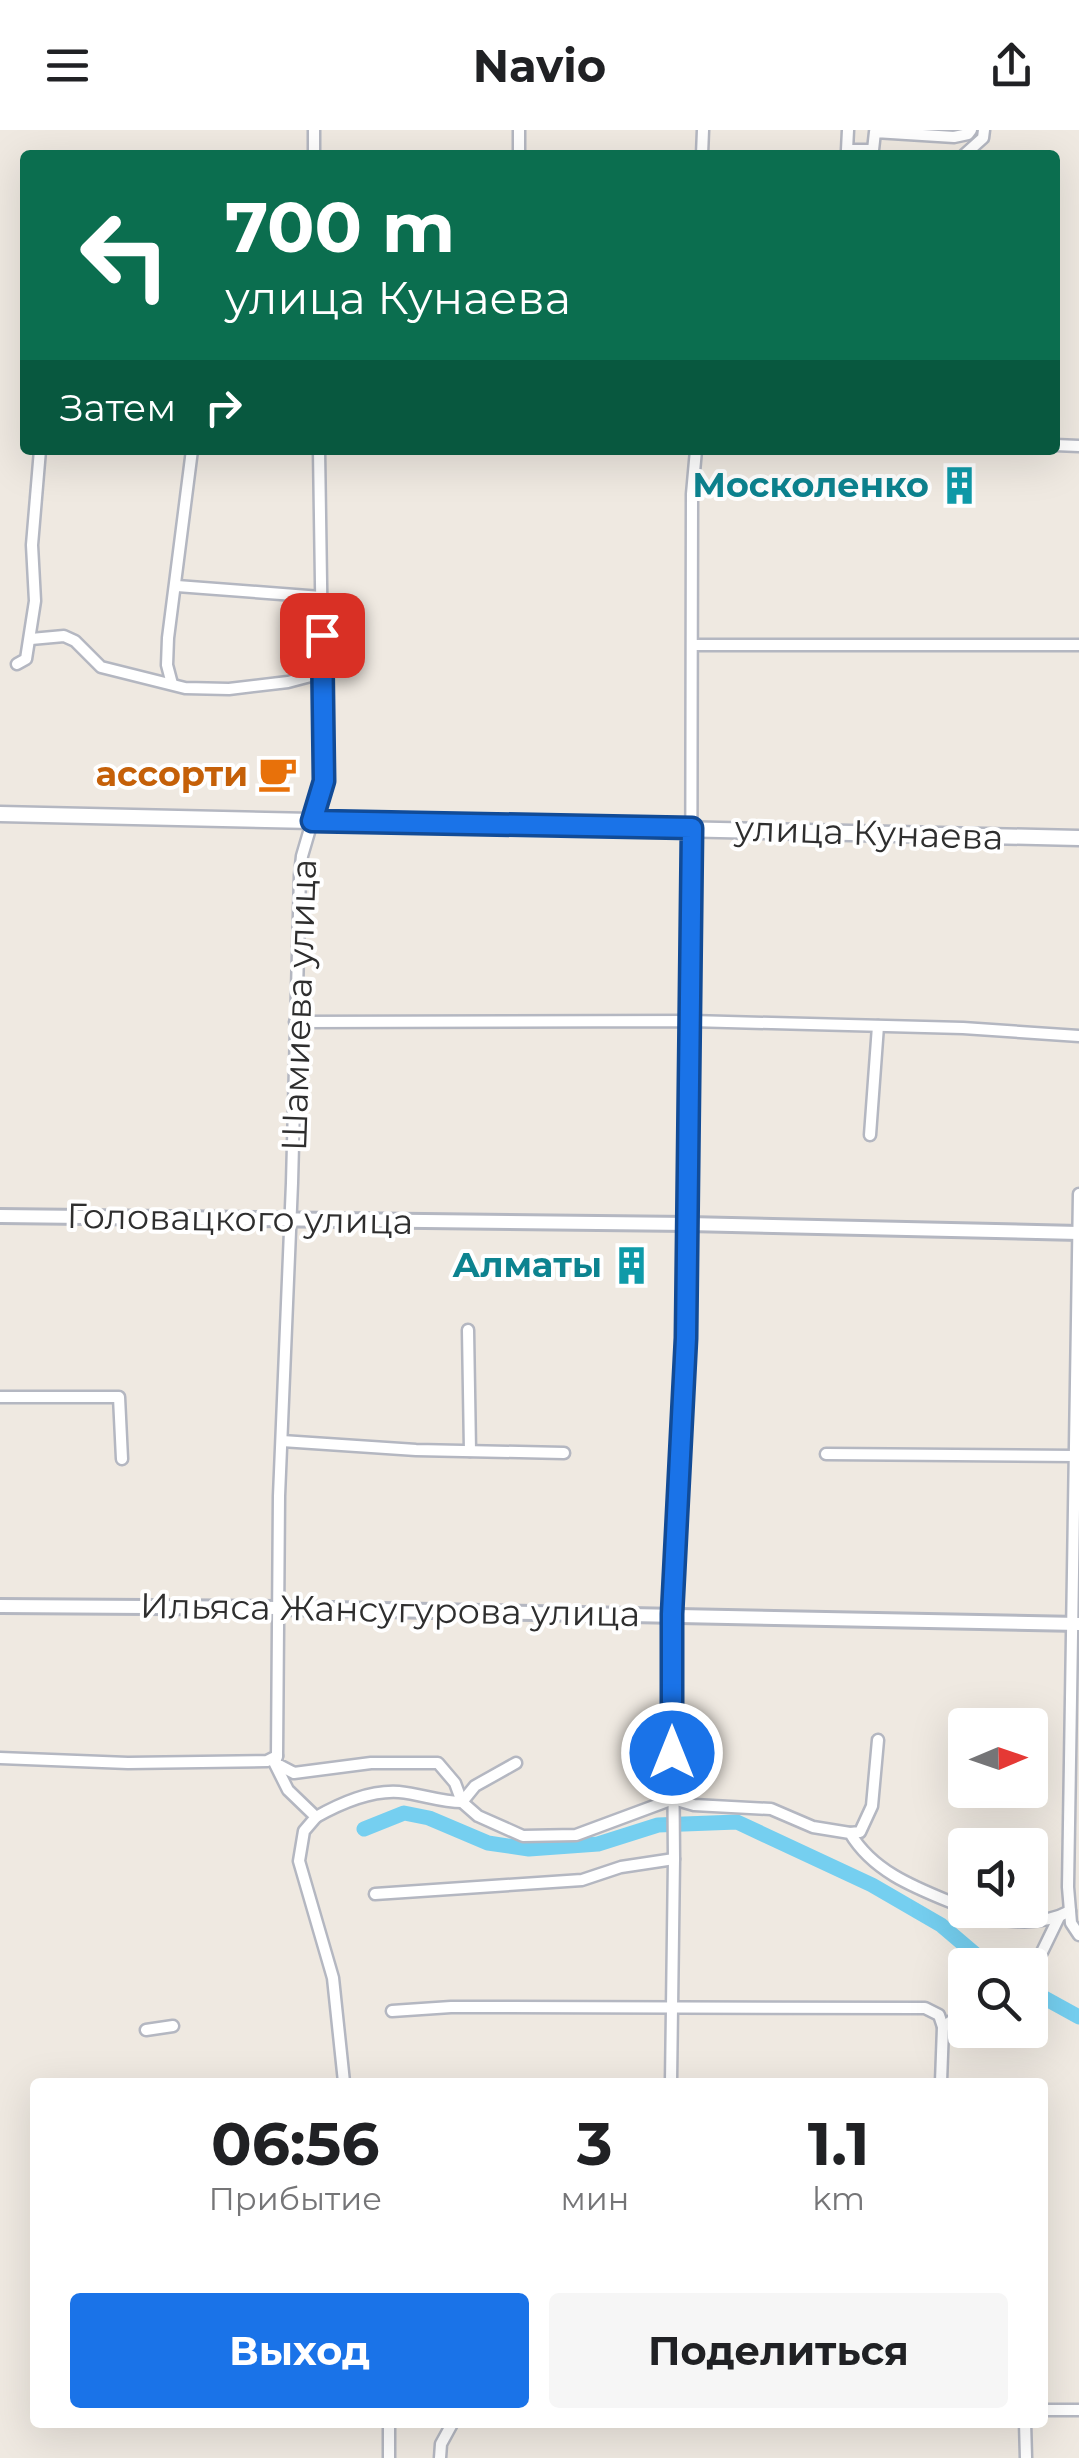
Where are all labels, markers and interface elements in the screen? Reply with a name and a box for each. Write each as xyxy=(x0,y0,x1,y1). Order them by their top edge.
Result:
icon: menu xyxy=(40,38,95,93)
text: Navio xyxy=(473,38,606,93)
icon: share xyxy=(984,38,1039,93)
text: 700 m xyxy=(225,184,455,270)
icon: left xyxy=(60,190,190,320)
text: улица Кунаева xyxy=(225,270,571,325)
icon: right xyxy=(196,380,251,435)
text: Затем xyxy=(60,384,176,431)
place label: Москоленко xyxy=(692,463,929,506)
building icon: Москоленко xyxy=(938,464,980,506)
pin xyxy=(280,593,365,678)
icon: arrive xyxy=(295,608,350,663)
place label: ассорти xyxy=(96,752,248,795)
cafe icon: ассорти xyxy=(257,753,299,795)
street label: улица Кунаева xyxy=(733,806,1004,859)
street label: Шамиева улица xyxy=(272,858,325,1152)
street label: Головацкого улица xyxy=(66,1194,414,1243)
place label: Алматы xyxy=(452,1243,602,1286)
building icon: Алматы xyxy=(611,1244,653,1286)
street label: Ильяса Жансугурова улица xyxy=(140,1584,640,1635)
position arrow xyxy=(620,1701,724,1805)
north arrow xyxy=(948,1708,1048,1808)
map controls xyxy=(948,1708,1048,2048)
button: sound xyxy=(948,1828,1048,1928)
button: search xyxy=(948,1948,1048,2048)
text: 06:56 xyxy=(211,2107,380,2180)
text: 3 xyxy=(577,2107,613,2180)
text: 1.1 xyxy=(808,2107,870,2180)
text: Прибытие xyxy=(208,2179,382,2218)
text: мин xyxy=(560,2179,629,2218)
text: km xyxy=(812,2179,865,2218)
button: Выход xyxy=(70,2293,529,2408)
button: Поделиться xyxy=(549,2293,1008,2408)

